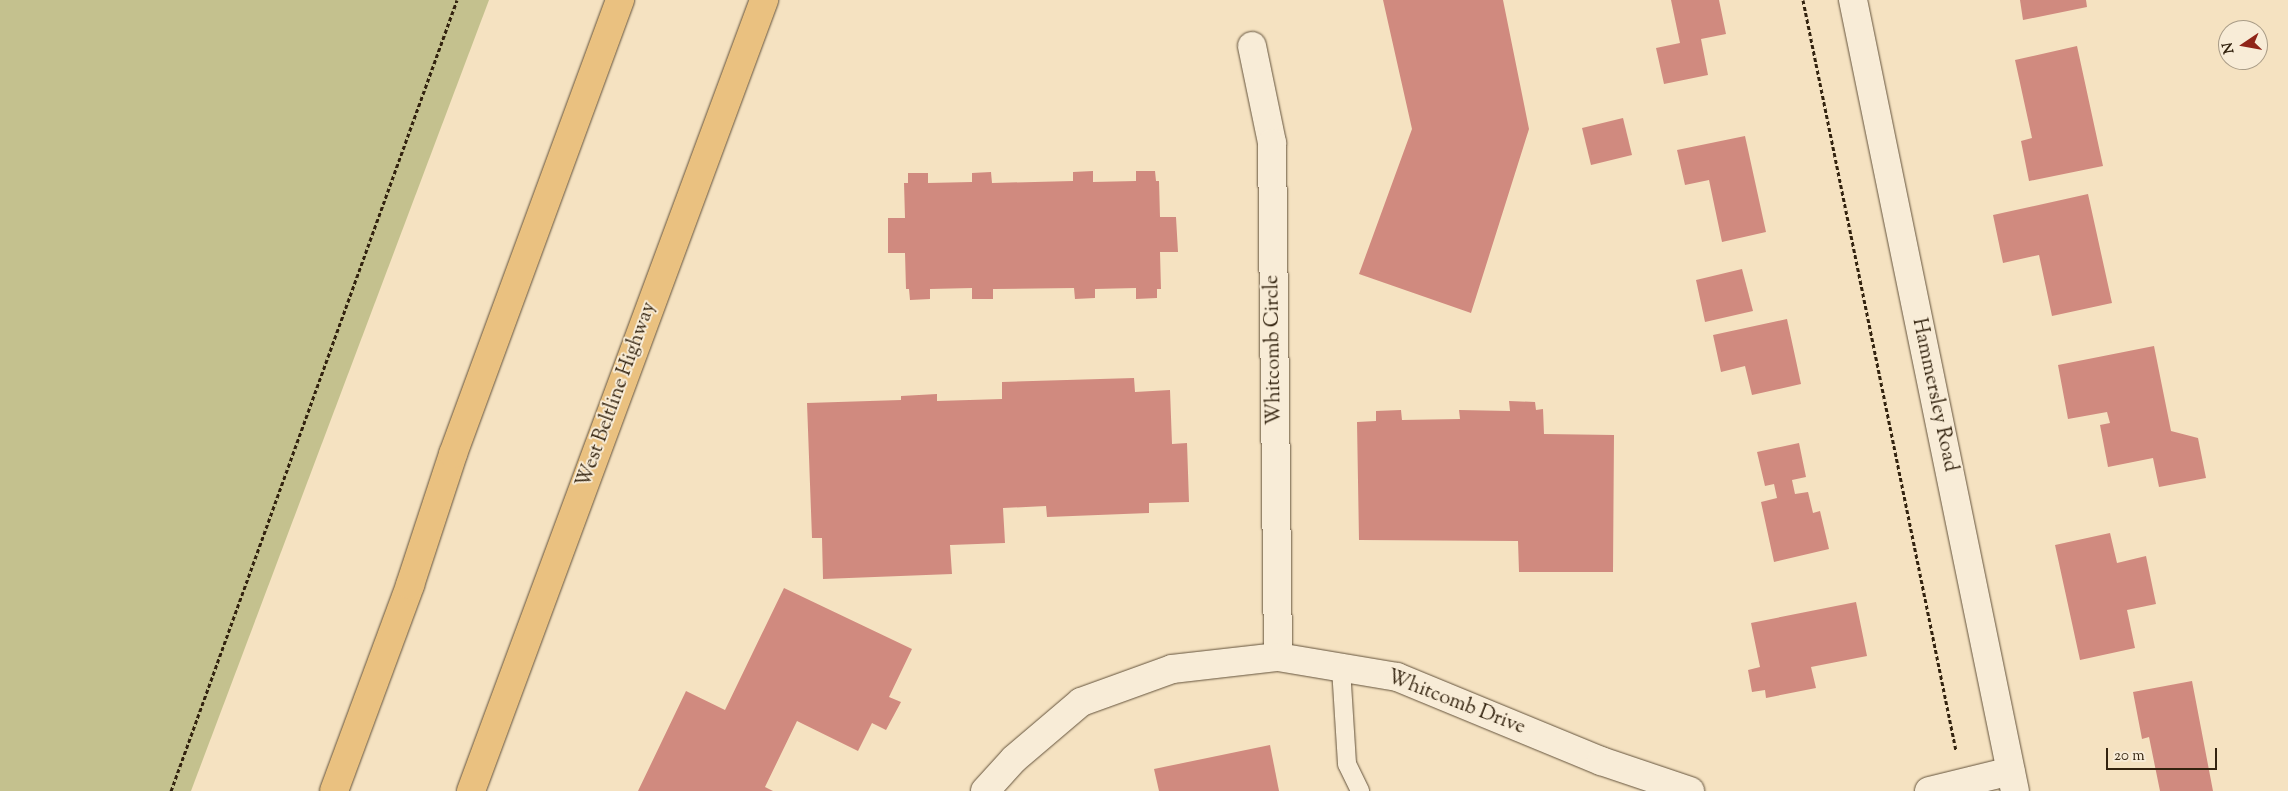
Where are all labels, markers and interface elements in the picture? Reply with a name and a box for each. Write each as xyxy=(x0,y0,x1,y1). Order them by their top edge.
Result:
north arrow xyxy=(2218,20,2268,70)
text: N xyxy=(2218,40,2240,55)
street label: Whitcomb Circle xyxy=(1261,275,1287,425)
street label: West Beltline Highway xyxy=(572,299,662,491)
street label: Hammersley Road xyxy=(1906,316,1962,474)
street label: Whitcomb Drive xyxy=(1384,666,1528,740)
scale bar xyxy=(2108,738,2219,770)
text: 20 m xyxy=(2114,746,2145,767)

